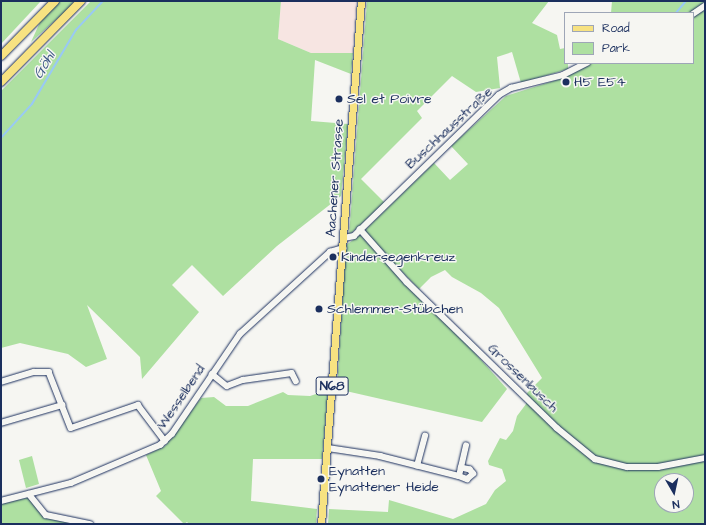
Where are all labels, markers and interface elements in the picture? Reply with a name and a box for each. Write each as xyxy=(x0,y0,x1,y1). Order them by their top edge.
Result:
legend xyxy=(564,12,694,64)
text: Road xyxy=(602,20,630,37)
text: Park xyxy=(602,40,630,57)
water label: Göhl xyxy=(29,48,59,82)
place label: H5 E54 xyxy=(574,74,626,90)
marker: H5 E54 xyxy=(561,77,571,87)
street label: Buschhausstraße xyxy=(402,83,496,173)
place label: Sel et Poivre xyxy=(347,91,432,107)
marker: Sel et Poivre xyxy=(334,94,344,104)
street label: Aachener Strasse xyxy=(322,118,348,238)
place label: Kindersegenkreuz xyxy=(341,249,455,265)
marker: Kindersegenkreuz xyxy=(328,252,338,262)
place label: Schlemmer-Stübchen xyxy=(327,301,463,317)
marker: Schlemmer-Stübchen xyxy=(314,304,324,314)
street label: Grossenbusch xyxy=(484,340,562,416)
street label: Wesselbend xyxy=(153,362,209,432)
road number: N68 xyxy=(315,375,349,397)
place label: Eynatten Eynattener Heide xyxy=(329,463,439,496)
north arrow xyxy=(654,473,694,513)
marker: Eynatten Eynattener Heide xyxy=(316,474,326,484)
text: N xyxy=(671,496,680,512)

